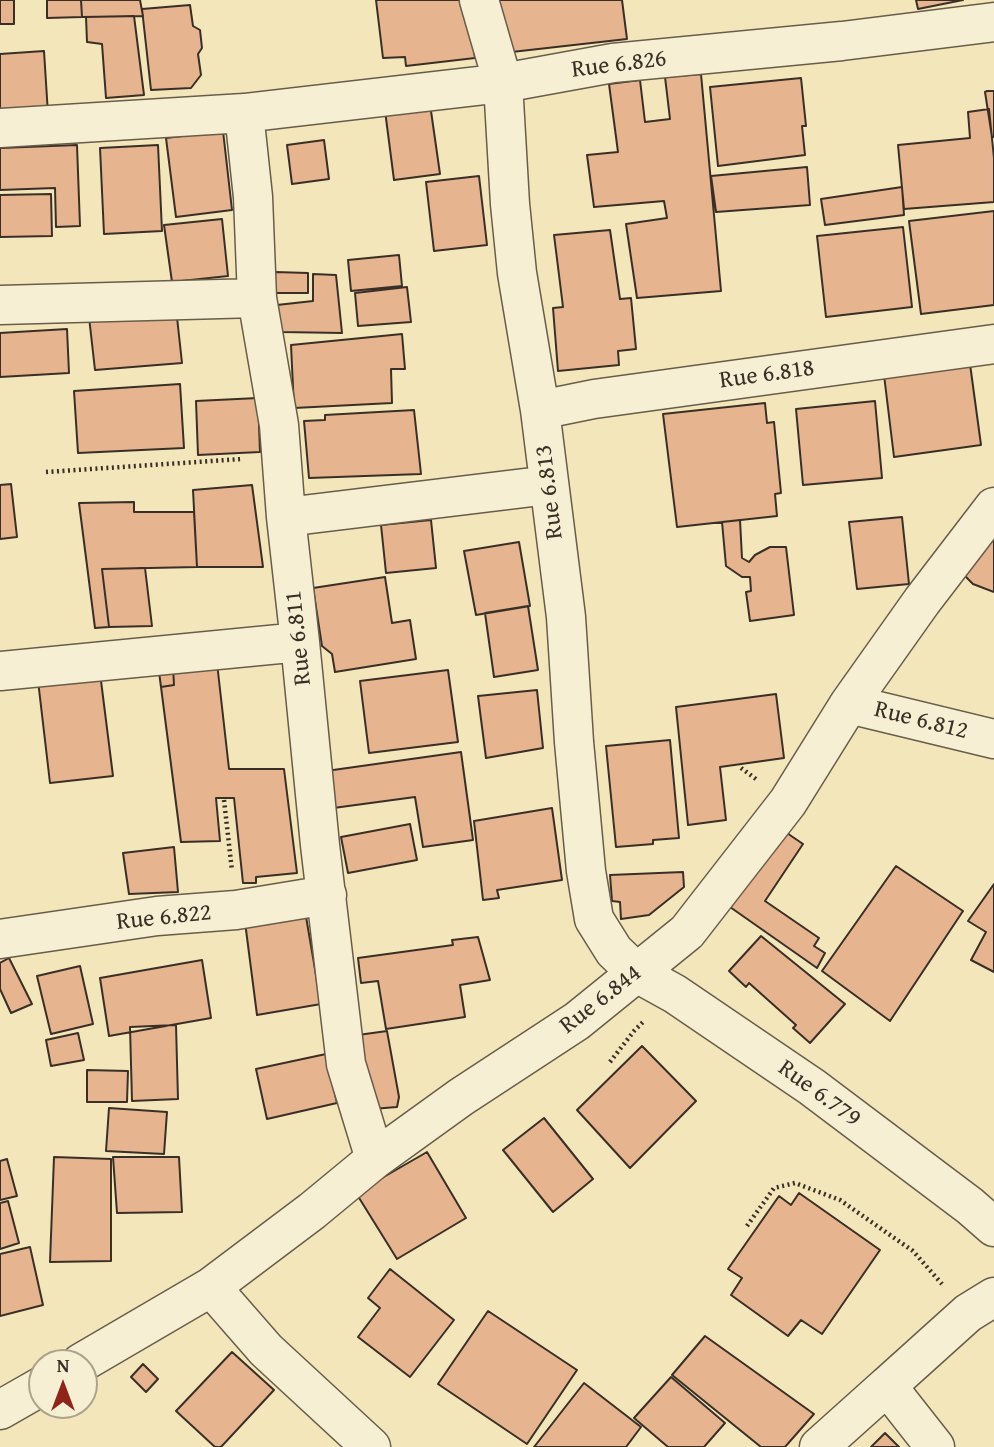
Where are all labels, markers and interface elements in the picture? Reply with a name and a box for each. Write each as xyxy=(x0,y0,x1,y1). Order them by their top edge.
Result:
street label: Rue 6.826 xyxy=(570,45,668,85)
street label: Rue 6.818 xyxy=(718,354,816,396)
street label: Rue 6.813 xyxy=(530,443,570,541)
street label: Rue 6.811 xyxy=(280,589,318,687)
street label: Rue 6.812 xyxy=(871,695,971,747)
street label: Rue 6.822 xyxy=(115,899,213,937)
street label: Rue 6.844 xyxy=(555,959,647,1041)
street label: Rue 6.779 xyxy=(772,1054,866,1134)
north arrow xyxy=(28,1349,98,1419)
text: N xyxy=(57,1351,69,1379)

